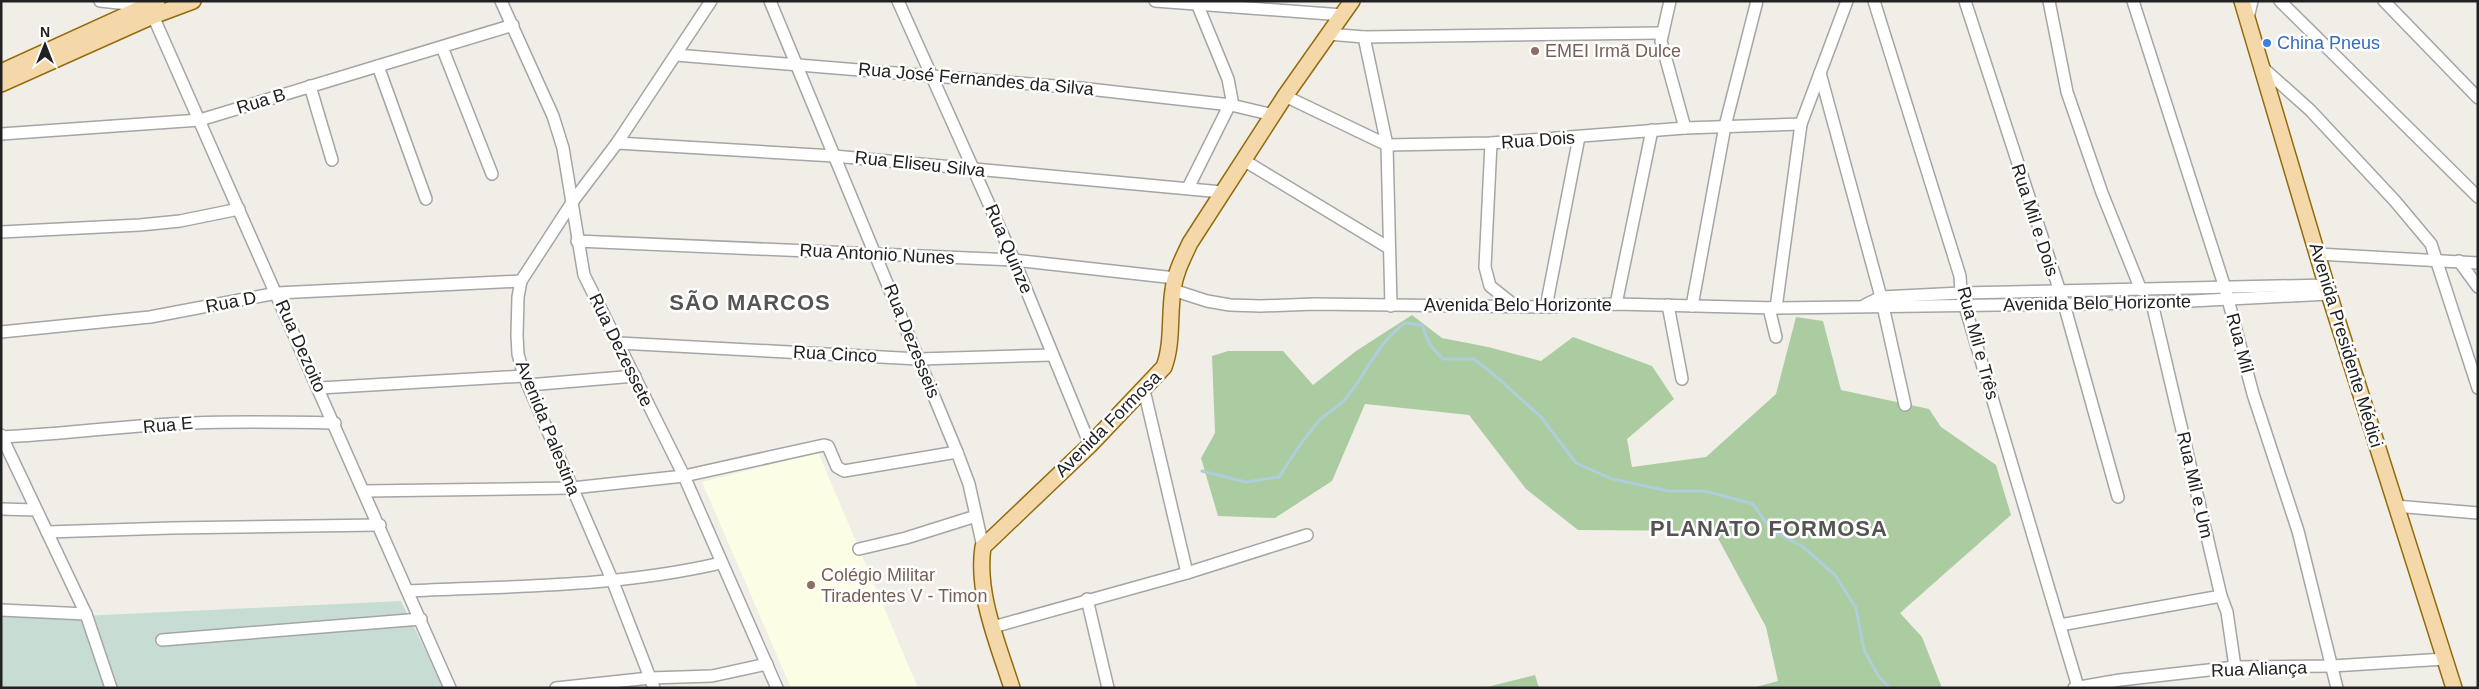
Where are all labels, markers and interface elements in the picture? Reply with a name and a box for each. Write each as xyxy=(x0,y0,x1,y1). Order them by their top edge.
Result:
north arrow xyxy=(20,20,70,70)
text: N xyxy=(40,24,50,40)
place label: China Pneus xyxy=(2277,33,2380,53)
marker: China Pneus xyxy=(2261,37,2273,49)
place label: EMEI Irmã Dulce xyxy=(1545,41,1681,61)
marker: EMEI Irmã Dulce xyxy=(1529,45,1541,57)
street label: Rua José Fernandes da Silva xyxy=(858,59,1095,99)
street label: Rua B xyxy=(234,84,288,118)
street label: Rua Dois xyxy=(1500,127,1576,153)
street label: Rua Eliseu Silva xyxy=(854,147,987,181)
street label: Rua Mil e Dois xyxy=(2007,161,2063,279)
street label: Rua Quinze xyxy=(981,201,1037,297)
street label: Rua Antonio Nunes xyxy=(799,240,955,268)
street label: Avenida Presidente Médici xyxy=(2305,240,2387,450)
street label: Rua Dezesseis xyxy=(880,281,944,401)
street label: Rua Mil e Três xyxy=(1953,284,2003,402)
street label: Rua D xyxy=(204,287,258,317)
street label: Rua Dezessete xyxy=(585,290,657,410)
district label: SÃO MARCOS xyxy=(669,290,831,315)
street label: Avenida Belo Horizonte xyxy=(2003,291,2191,315)
street label: Avenida Belo Horizonte xyxy=(1424,295,1612,315)
street label: Rua Dezoito xyxy=(272,297,330,395)
street label: Rua Mil xyxy=(2222,311,2258,375)
street label: Rua Cinco xyxy=(793,342,877,366)
street label: Avenida Palestina xyxy=(512,358,585,499)
street label: Avenida Formosa xyxy=(1051,366,1166,481)
street label: Rua E xyxy=(142,413,194,437)
street label: Rua Mil e Um xyxy=(2173,430,2217,540)
district label: PLANATO FORMOSA xyxy=(1650,516,1888,541)
place label: Colégio Militar Tiradentes V - Timon xyxy=(821,565,987,606)
marker: Colégio Militar Tiradentes V - Timon xyxy=(805,579,817,591)
street label: Rua Aliança xyxy=(2211,657,2308,681)

